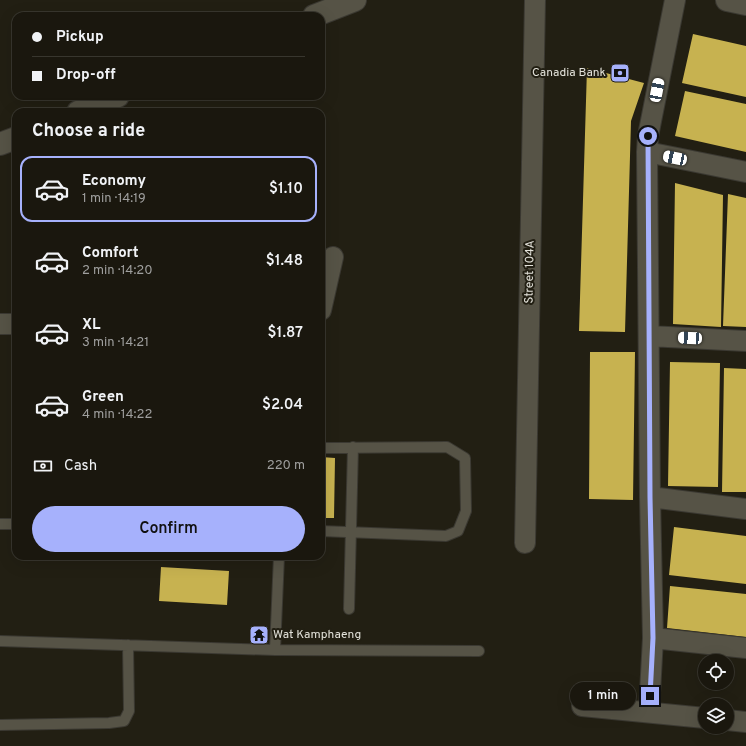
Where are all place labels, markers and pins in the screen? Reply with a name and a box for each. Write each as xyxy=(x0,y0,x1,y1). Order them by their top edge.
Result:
bank icon: Canadia Bank xyxy=(609,62,631,84)
place label: Canadia Bank xyxy=(532,65,606,81)
temple icon: Wat Kamphaeng xyxy=(248,624,270,646)
place label: Wat Kamphaeng xyxy=(273,627,361,643)

